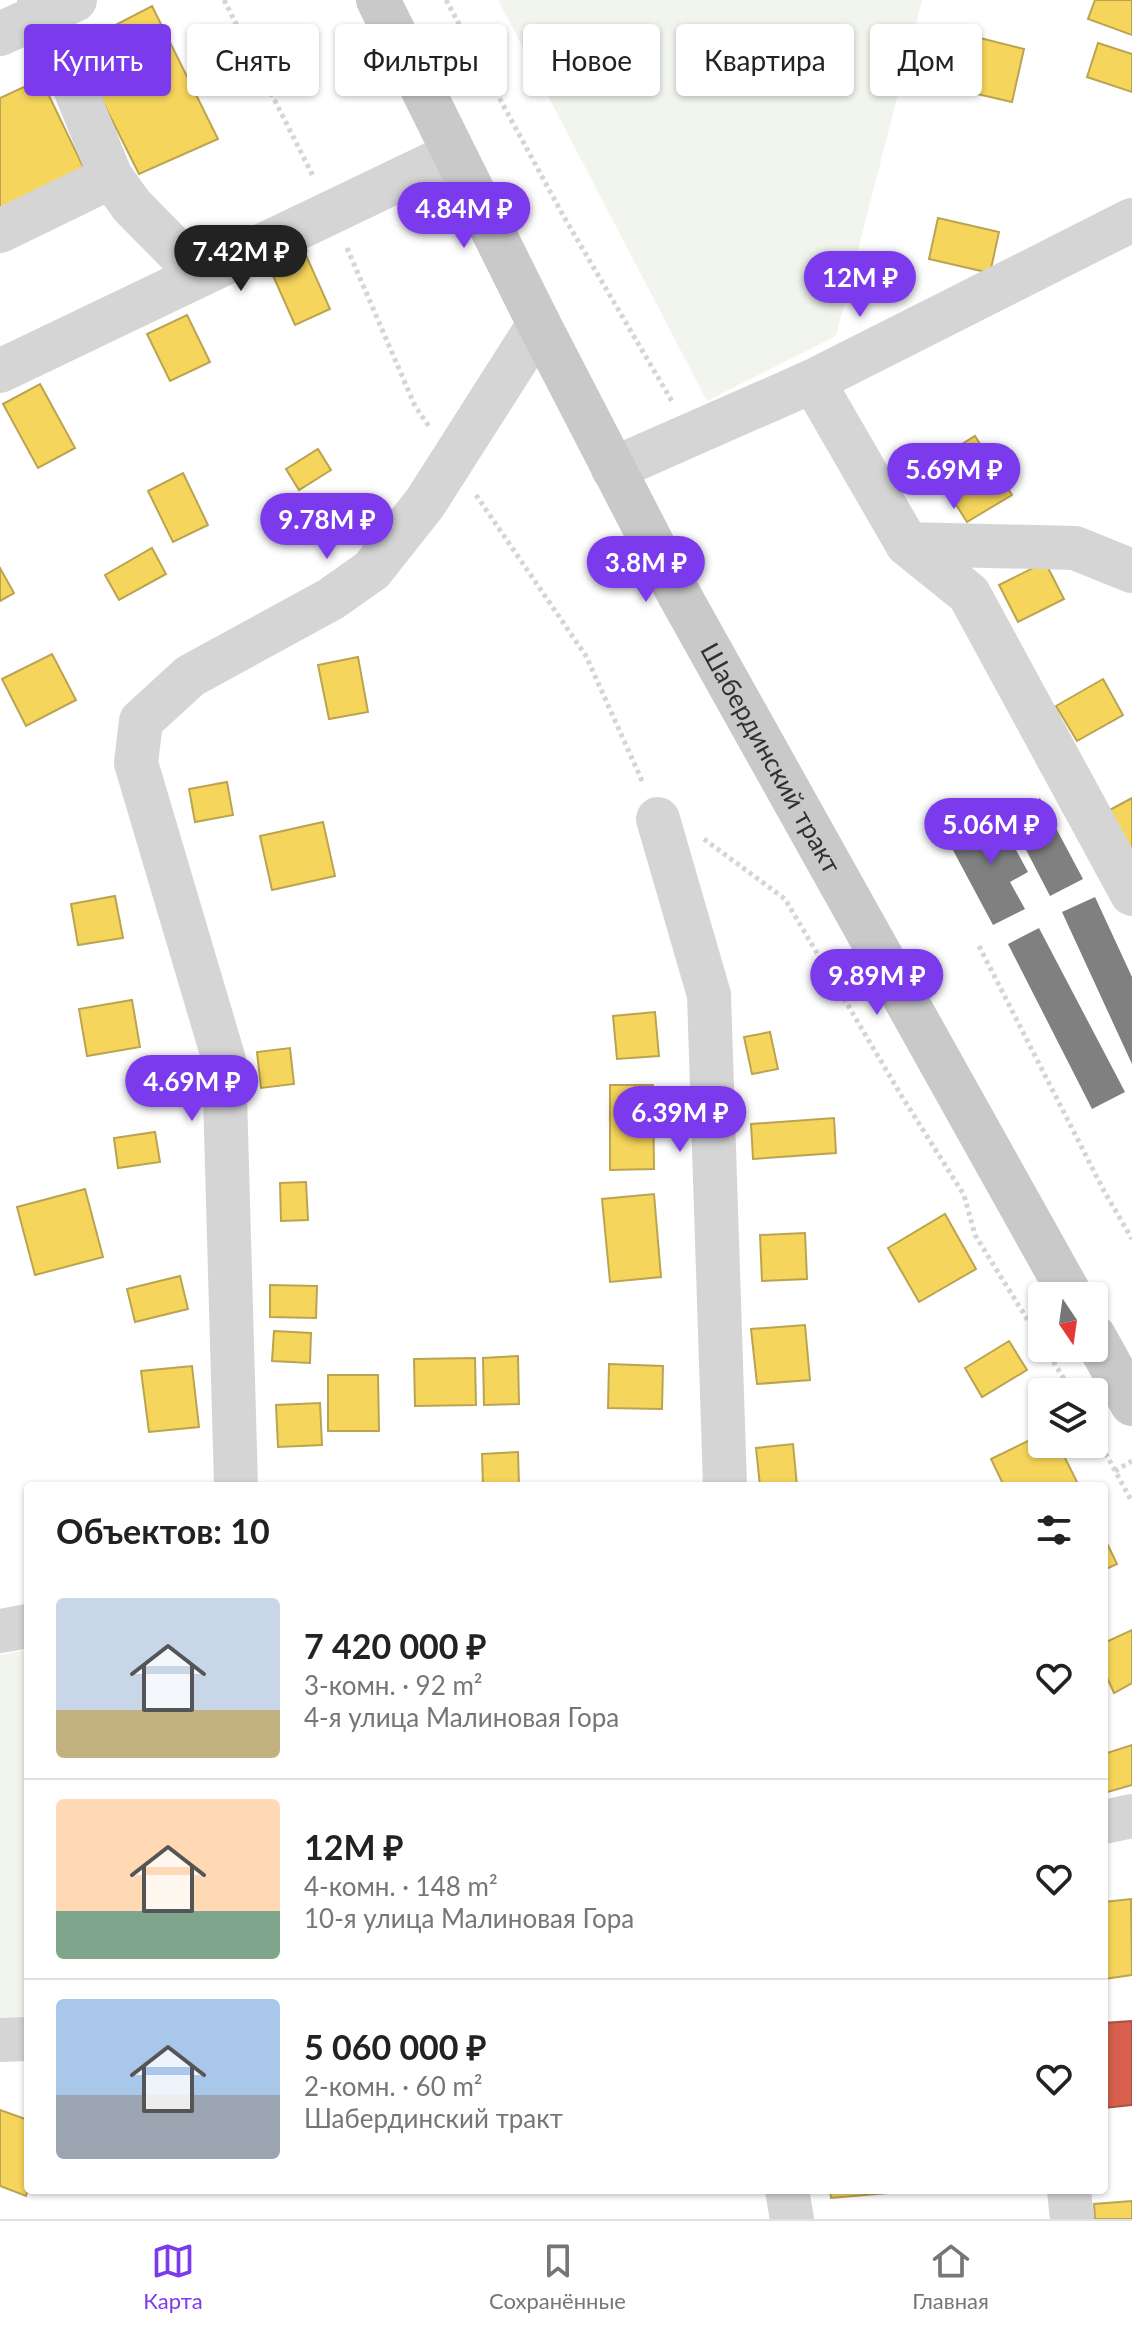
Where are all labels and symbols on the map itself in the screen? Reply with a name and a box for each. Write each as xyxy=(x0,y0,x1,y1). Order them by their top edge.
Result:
pin: 4.84M ₽ xyxy=(390,182,538,250)
pin: 7.42M ₽ xyxy=(167,225,315,293)
pin: 12M ₽ xyxy=(804,251,916,319)
pin: 5.69M ₽ xyxy=(880,443,1028,511)
pin: 9.78M ₽ xyxy=(253,493,401,561)
pin: 3.8M ₽ xyxy=(581,536,711,604)
street label: Шабердинский тракт xyxy=(694,637,849,879)
pin: 5.06M ₽ xyxy=(917,798,1065,866)
pin: 9.89M ₽ xyxy=(803,949,951,1017)
pin: 4.69M ₽ xyxy=(118,1055,266,1123)
pin: 6.39M ₽ xyxy=(606,1086,754,1154)
north arrow xyxy=(1028,1282,1108,1362)

